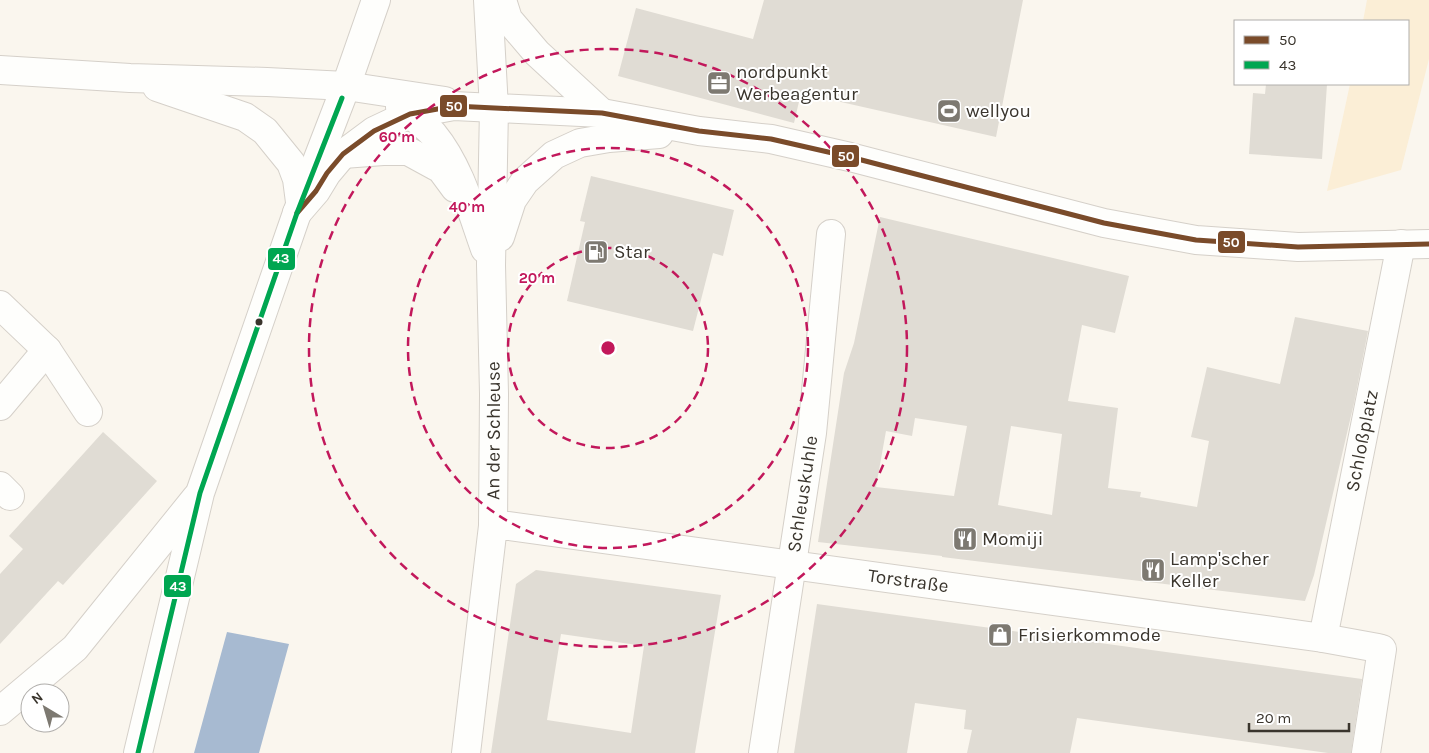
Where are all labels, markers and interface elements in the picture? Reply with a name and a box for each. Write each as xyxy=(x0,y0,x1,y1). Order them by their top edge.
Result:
legend xyxy=(1234,20,1409,85)
text: 50 xyxy=(1279,31,1296,49)
text: 43 xyxy=(1279,56,1296,74)
place label: nordpunkt Werbeagentur xyxy=(736,61,858,105)
office icon: nordpunkt Werbeagentur xyxy=(706,70,732,96)
line badge: 50 xyxy=(439,94,468,118)
text: 50 xyxy=(445,98,463,115)
sports icon: wellyou xyxy=(936,98,962,124)
place label: wellyou xyxy=(966,100,1031,122)
text: 60 m xyxy=(379,128,415,146)
line badge: 50 xyxy=(831,144,860,168)
text: 50 xyxy=(837,148,855,165)
text: 40 m xyxy=(449,198,485,216)
line badge: 50 xyxy=(1217,230,1246,254)
text: 50 xyxy=(1222,234,1240,251)
fuel station icon: Star xyxy=(583,239,609,265)
place label: Star xyxy=(614,241,650,263)
line badge: 43 xyxy=(267,247,296,271)
text: 43 xyxy=(272,250,290,267)
text: 20 m xyxy=(519,269,555,287)
unlabelled marker xyxy=(254,317,264,327)
centre of rings xyxy=(599,339,617,357)
street label: An der Schleuse xyxy=(482,361,505,500)
street label: Schloßplatz xyxy=(1341,388,1383,494)
street label: Schleuskuhle xyxy=(783,434,822,554)
restaurant icon: Momiji xyxy=(952,526,978,552)
place label: Momiji xyxy=(982,528,1044,550)
place label: Lamp'scher Keller xyxy=(1170,548,1269,592)
restaurant icon: Lamp'scher Keller xyxy=(1140,557,1166,583)
street label: Torstraße xyxy=(867,564,950,597)
line badge: 43 xyxy=(163,574,192,598)
text: 43 xyxy=(169,578,187,595)
shop icon: Frisierkommode xyxy=(987,622,1013,648)
place label: Frisierkommode xyxy=(1018,624,1161,646)
north arrow xyxy=(20,683,70,733)
text: N xyxy=(28,688,46,708)
scale bar xyxy=(1249,700,1349,732)
text: 20 m xyxy=(1256,709,1291,727)

